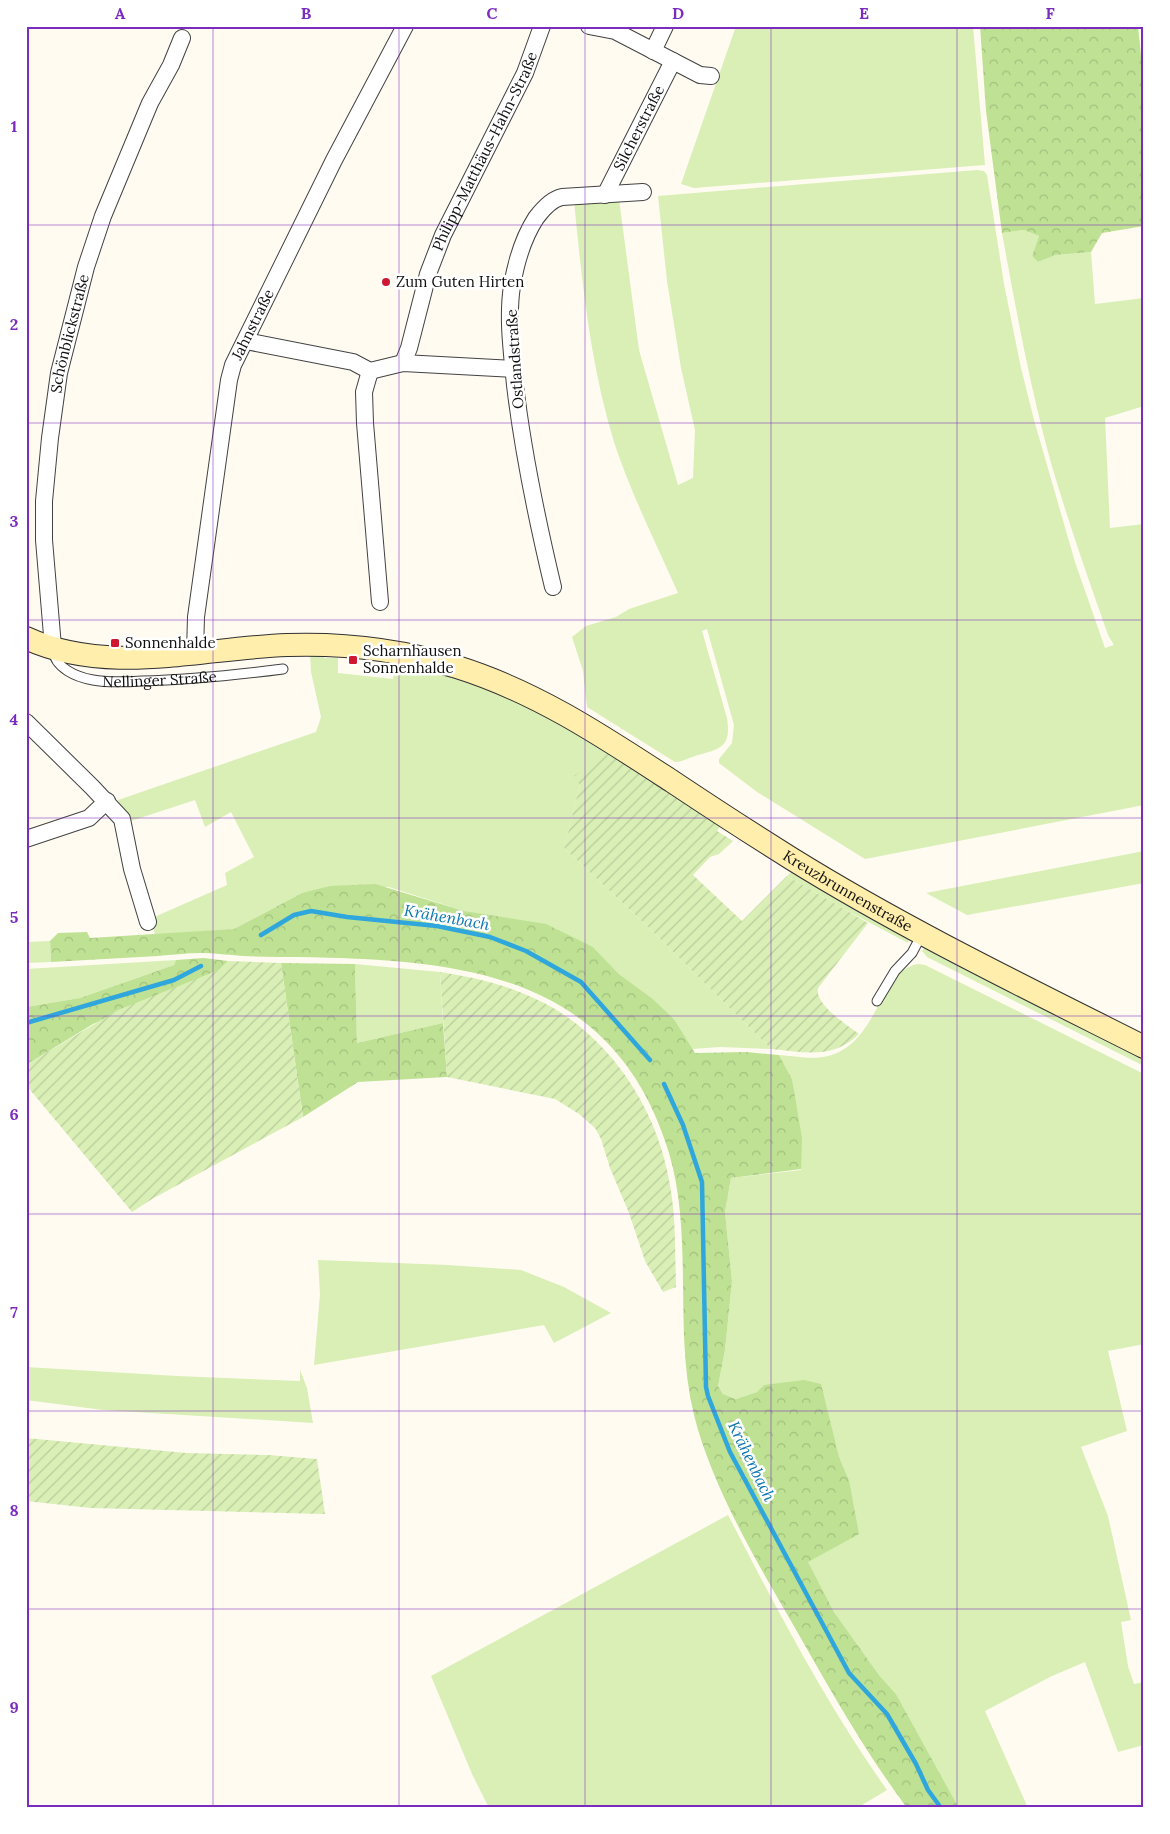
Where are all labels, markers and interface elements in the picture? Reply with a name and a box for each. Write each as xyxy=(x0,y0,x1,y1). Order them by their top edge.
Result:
text: A xyxy=(115,3,126,23)
text: B xyxy=(301,3,312,23)
text: C xyxy=(486,3,498,23)
text: D xyxy=(672,3,684,23)
text: E xyxy=(859,3,869,23)
text: F xyxy=(1045,3,1055,23)
street label: Philipp-Matthäus-Hahn-Straße xyxy=(428,49,541,253)
street label: Silcherstraße xyxy=(609,82,668,174)
text: 1 xyxy=(11,116,17,136)
street label: Schönblickstraße xyxy=(46,272,93,394)
place label: Zum Guten Hirten xyxy=(396,272,524,291)
marker: Zum Guten Hirten xyxy=(380,276,392,288)
street label: Jahnstraße xyxy=(227,286,278,364)
street label: Ostlandstraße xyxy=(502,309,527,409)
text: 2 xyxy=(10,314,18,334)
text: 3 xyxy=(10,511,19,531)
place label: Sonnenhalde xyxy=(125,633,216,652)
marker: Sonnenhalde xyxy=(109,637,121,649)
place label: Scharnhausen Sonnenhalde xyxy=(363,641,462,677)
marker: Scharnhausen Sonnenhalde xyxy=(347,654,359,666)
street label: Nellinger Straße xyxy=(102,667,217,691)
text: 4 xyxy=(10,709,19,729)
street label: Kreuzbrunnenstraße xyxy=(780,846,916,936)
water label: Krähenbach xyxy=(403,900,491,934)
text: 5 xyxy=(10,907,19,927)
text: 6 xyxy=(9,1104,19,1124)
text: 7 xyxy=(10,1302,18,1322)
water label: Krähenbach xyxy=(724,1418,780,1504)
text: 8 xyxy=(9,1500,19,1520)
text: 9 xyxy=(9,1697,19,1717)

